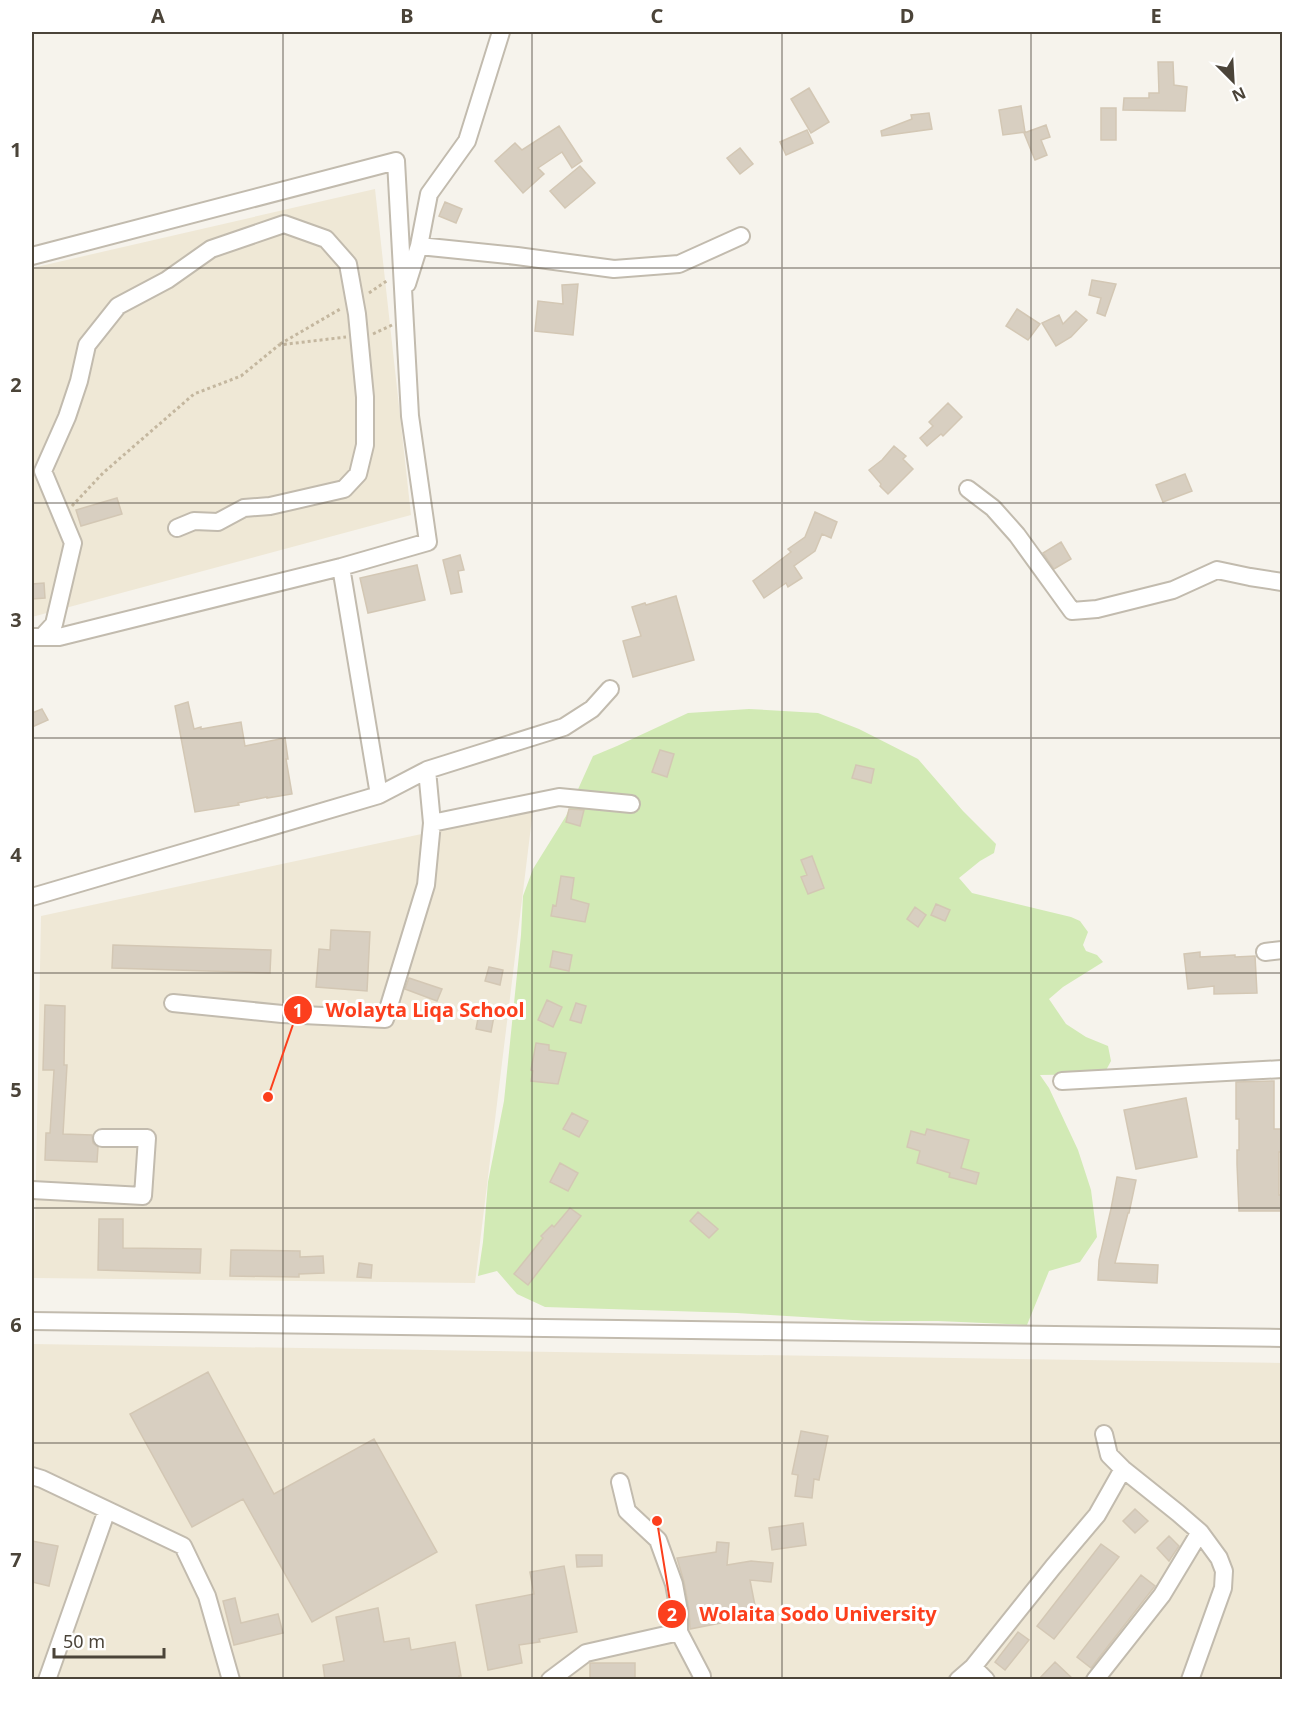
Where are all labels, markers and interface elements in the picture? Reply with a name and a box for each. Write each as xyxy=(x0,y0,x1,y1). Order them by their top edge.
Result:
text: A xyxy=(151,2,165,29)
text: B xyxy=(400,2,414,29)
text: C xyxy=(651,2,664,29)
text: D xyxy=(900,2,914,29)
text: E xyxy=(1150,2,1162,29)
north arrow xyxy=(1203,51,1263,111)
text: N xyxy=(1229,82,1250,107)
text: 1 xyxy=(10,136,22,163)
text: 2 xyxy=(10,371,22,398)
text: 3 xyxy=(10,606,22,633)
text: 4 xyxy=(10,841,22,868)
callout: Wolayta Liqa School xyxy=(283,991,536,1029)
text: Wolayta Liqa School xyxy=(326,996,524,1023)
text: 1 xyxy=(293,998,303,1022)
text: 5 xyxy=(10,1076,22,1103)
text: 6 xyxy=(10,1311,22,1338)
text: 7 xyxy=(10,1546,22,1573)
callout: Wolaita Sodo University xyxy=(657,1595,949,1633)
text: Wolaita Sodo University xyxy=(699,1600,937,1627)
text: 2 xyxy=(667,1602,677,1626)
scale bar xyxy=(54,1621,164,1659)
text: 50 m xyxy=(63,1629,105,1653)

